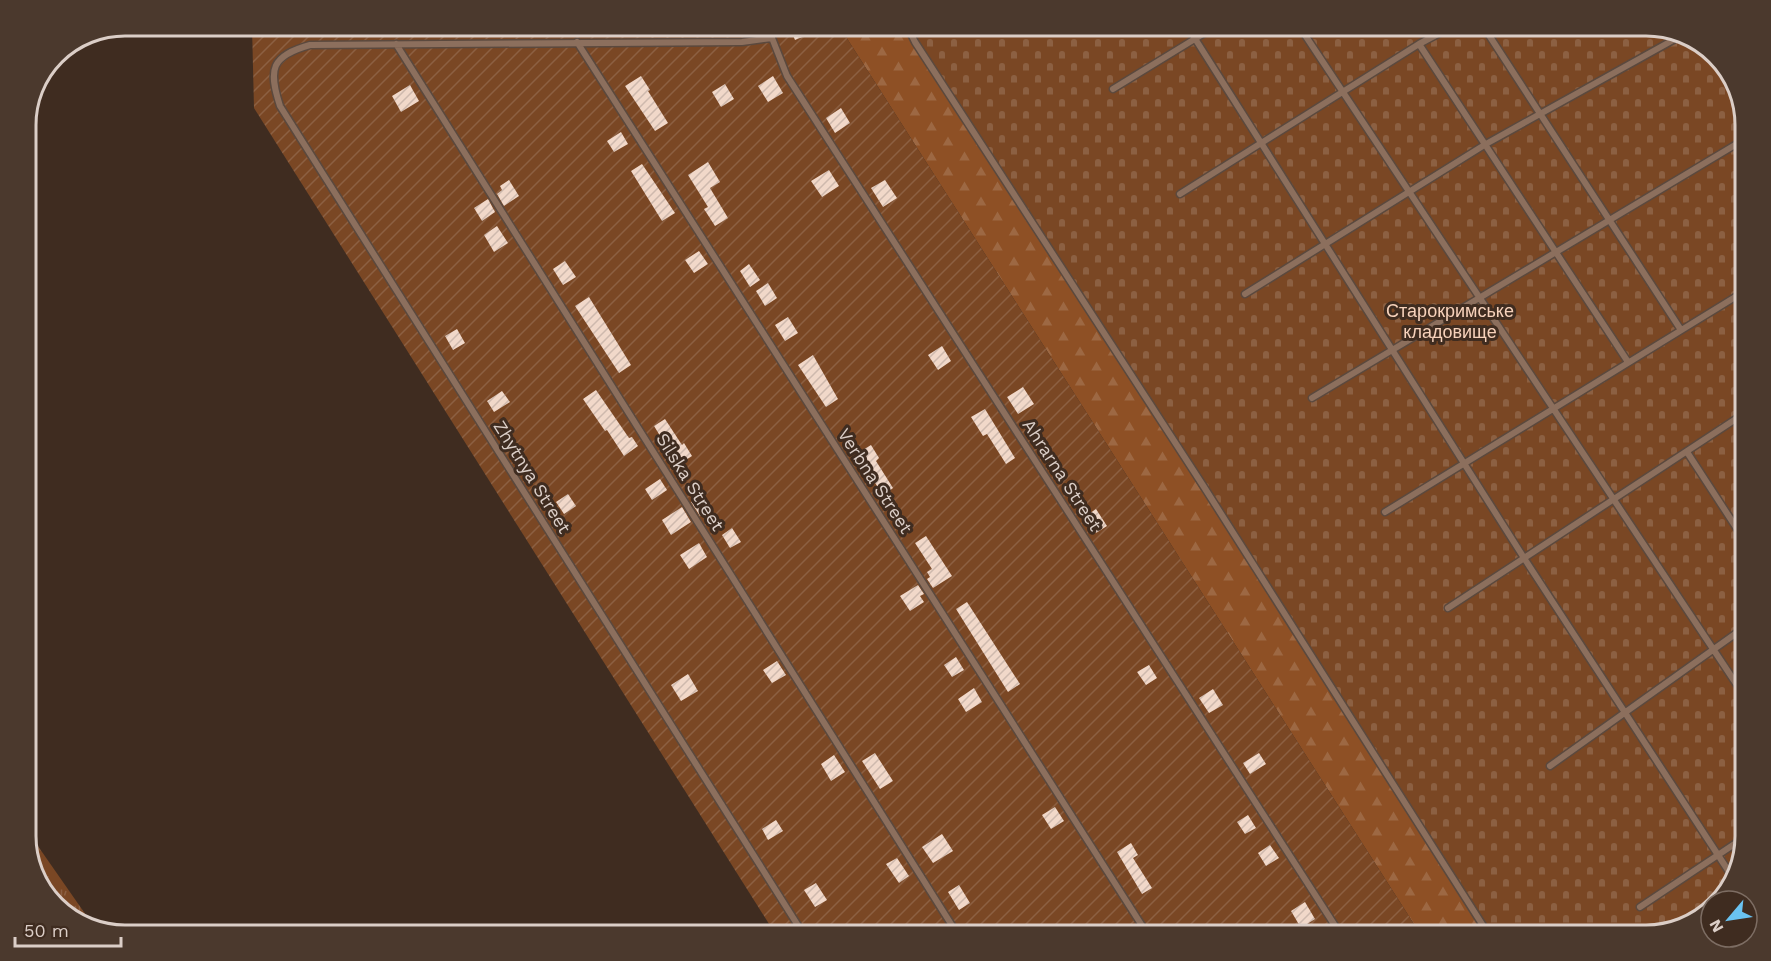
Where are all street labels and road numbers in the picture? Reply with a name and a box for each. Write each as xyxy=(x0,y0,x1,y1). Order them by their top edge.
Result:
street label: Ahrarna Street xyxy=(1019,415,1107,535)
street label: Zhytnya Street xyxy=(489,416,576,537)
street label: Verbna Street xyxy=(834,424,917,538)
street label: Silska Street xyxy=(652,429,729,535)

